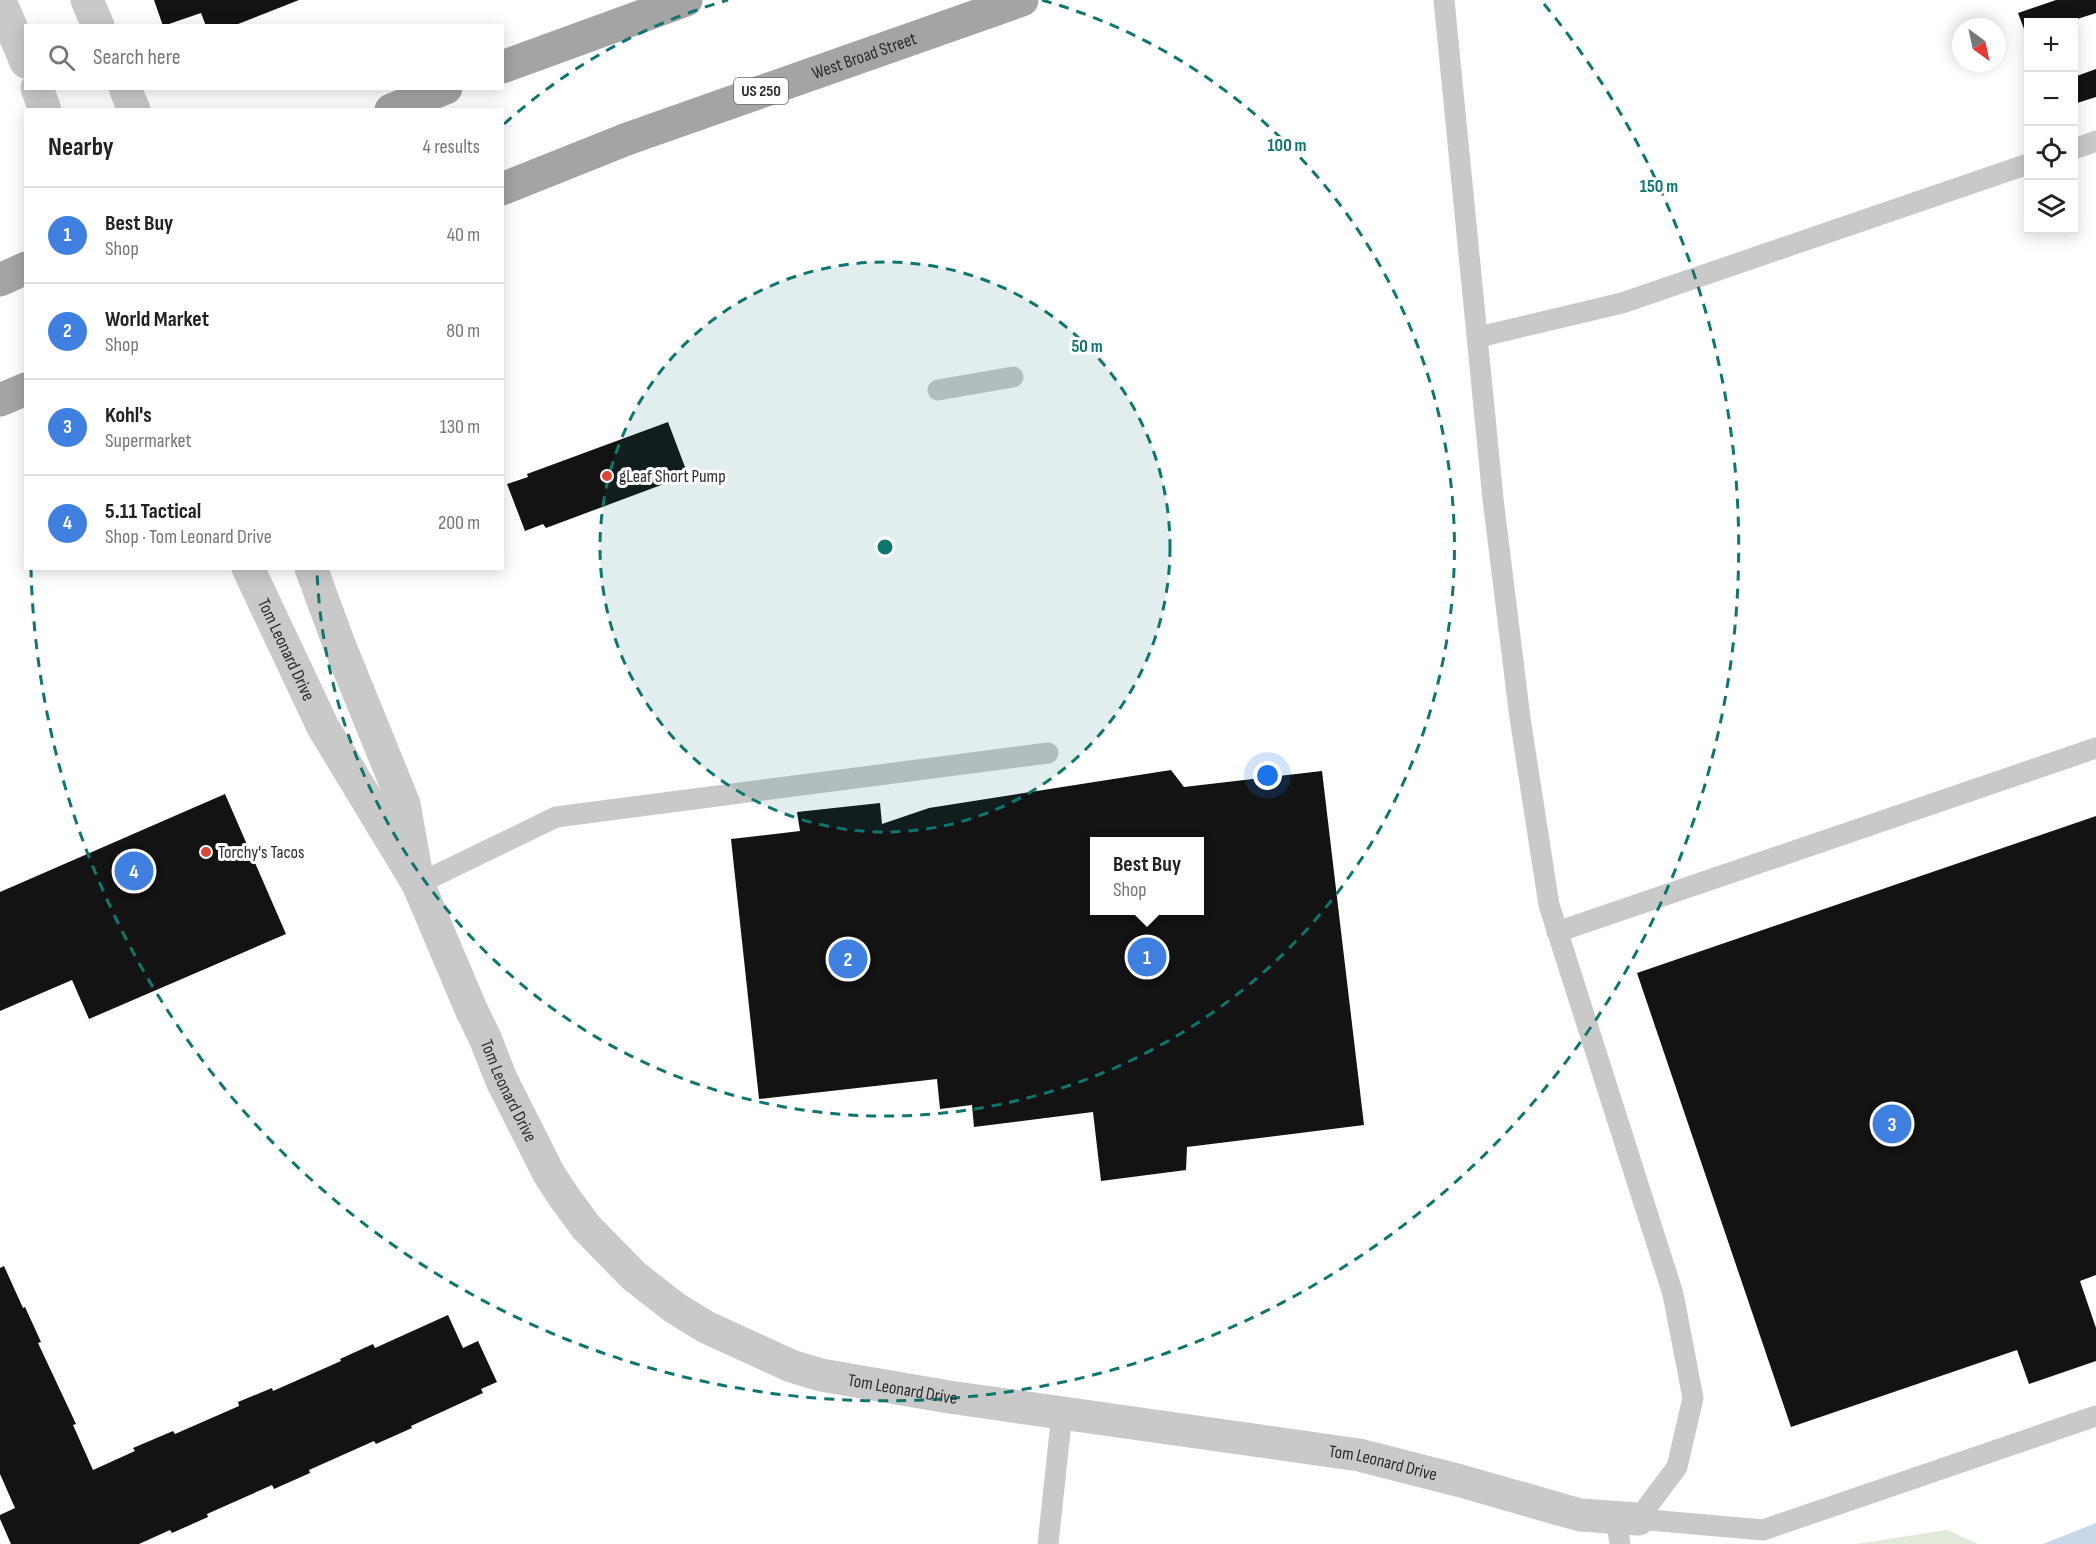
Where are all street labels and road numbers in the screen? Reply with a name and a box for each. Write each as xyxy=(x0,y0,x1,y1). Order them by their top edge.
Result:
street label: West Broad Street xyxy=(809,27,920,84)
road number: US 250 xyxy=(734,78,788,104)
street label: Tom Leonard Drive xyxy=(253,595,319,704)
street label: Tom Leonard Drive xyxy=(476,1036,542,1145)
street label: Tom Leonard Drive xyxy=(846,1369,959,1409)
street label: Tom Leonard Drive xyxy=(1327,1440,1439,1485)

